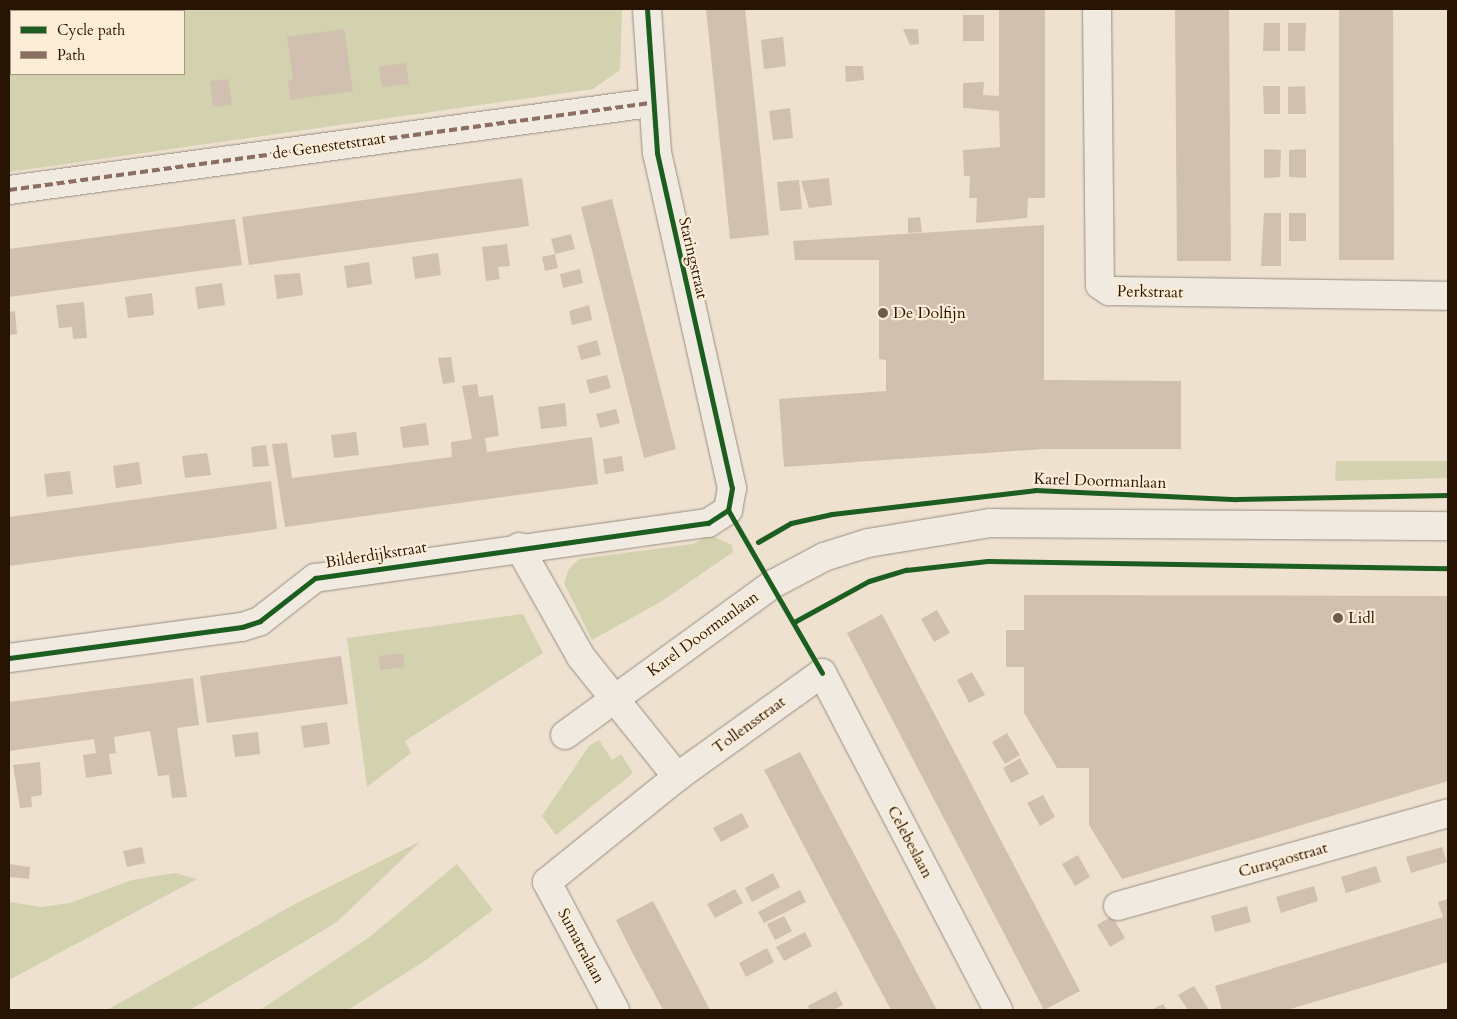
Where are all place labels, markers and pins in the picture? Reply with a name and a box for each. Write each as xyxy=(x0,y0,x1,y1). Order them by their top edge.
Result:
place label: De Dolfijn xyxy=(893,303,966,323)
marker: De Dolfijn xyxy=(877,307,889,319)
place label: Lidl xyxy=(1348,608,1375,628)
marker: Lidl xyxy=(1332,612,1344,624)

